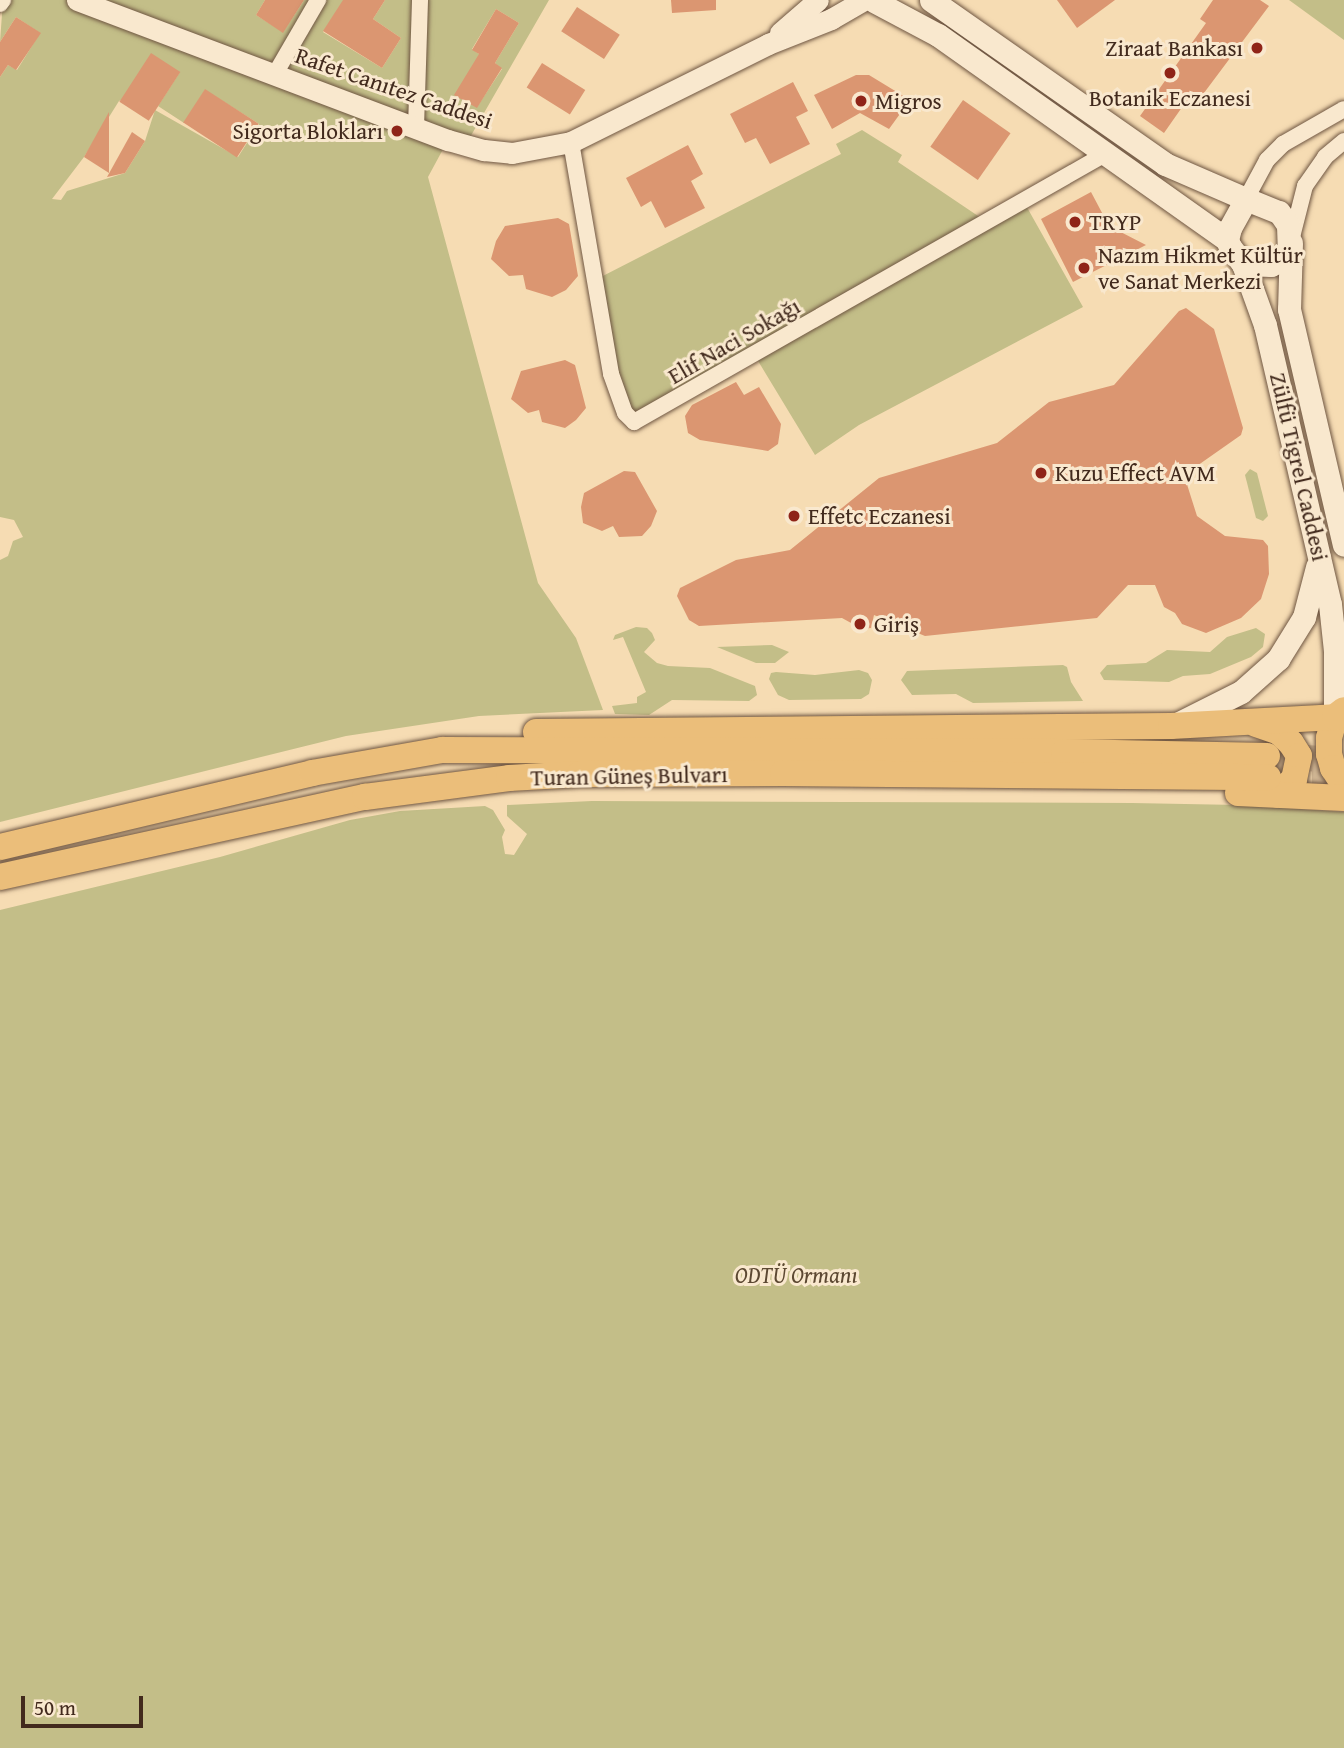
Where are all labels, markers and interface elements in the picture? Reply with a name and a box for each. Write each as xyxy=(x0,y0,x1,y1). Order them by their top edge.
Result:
place label: Ziraat Bankası xyxy=(1105,34,1243,62)
marker: Ziraat Bankası xyxy=(1249,40,1265,56)
street label: Rafet Canıtez Caddesi xyxy=(292,41,496,135)
marker: Botanik Eczanesi xyxy=(1162,65,1178,81)
place label: Botanik Eczanesi xyxy=(1089,84,1251,112)
place label: Migros xyxy=(875,87,942,115)
marker: Migros xyxy=(853,93,869,109)
place label: Sigorta Blokları xyxy=(232,117,383,145)
marker: Sigorta Blokları xyxy=(389,123,405,139)
place label: TRYP xyxy=(1089,208,1141,236)
marker: TRYP xyxy=(1067,214,1083,230)
place label: Nazım Hikmet Kültür ve Sanat Merkezi xyxy=(1098,241,1303,295)
marker: Nazım Hikmet Kültür ve Sanat Merkezi xyxy=(1076,260,1092,276)
street label: Elif Naci Sokağı xyxy=(663,292,805,390)
street label: Zülfü Tigrel Caddesi xyxy=(1264,370,1334,564)
place label: Kuzu Effect AVM xyxy=(1055,459,1215,487)
marker: Kuzu Effect AVM xyxy=(1033,465,1049,481)
place label: Effetc Eczanesi xyxy=(808,502,951,530)
marker: Effetc Eczanesi xyxy=(786,508,802,524)
place label: Giriş xyxy=(874,610,919,638)
marker: Giriş xyxy=(852,616,868,632)
street label: Turan Güneş Bulvarı xyxy=(530,760,728,792)
park label: ODTÜ Ormanı xyxy=(735,1261,857,1289)
scale bar xyxy=(24,1682,147,1726)
text: 50 m xyxy=(34,1692,76,1723)

